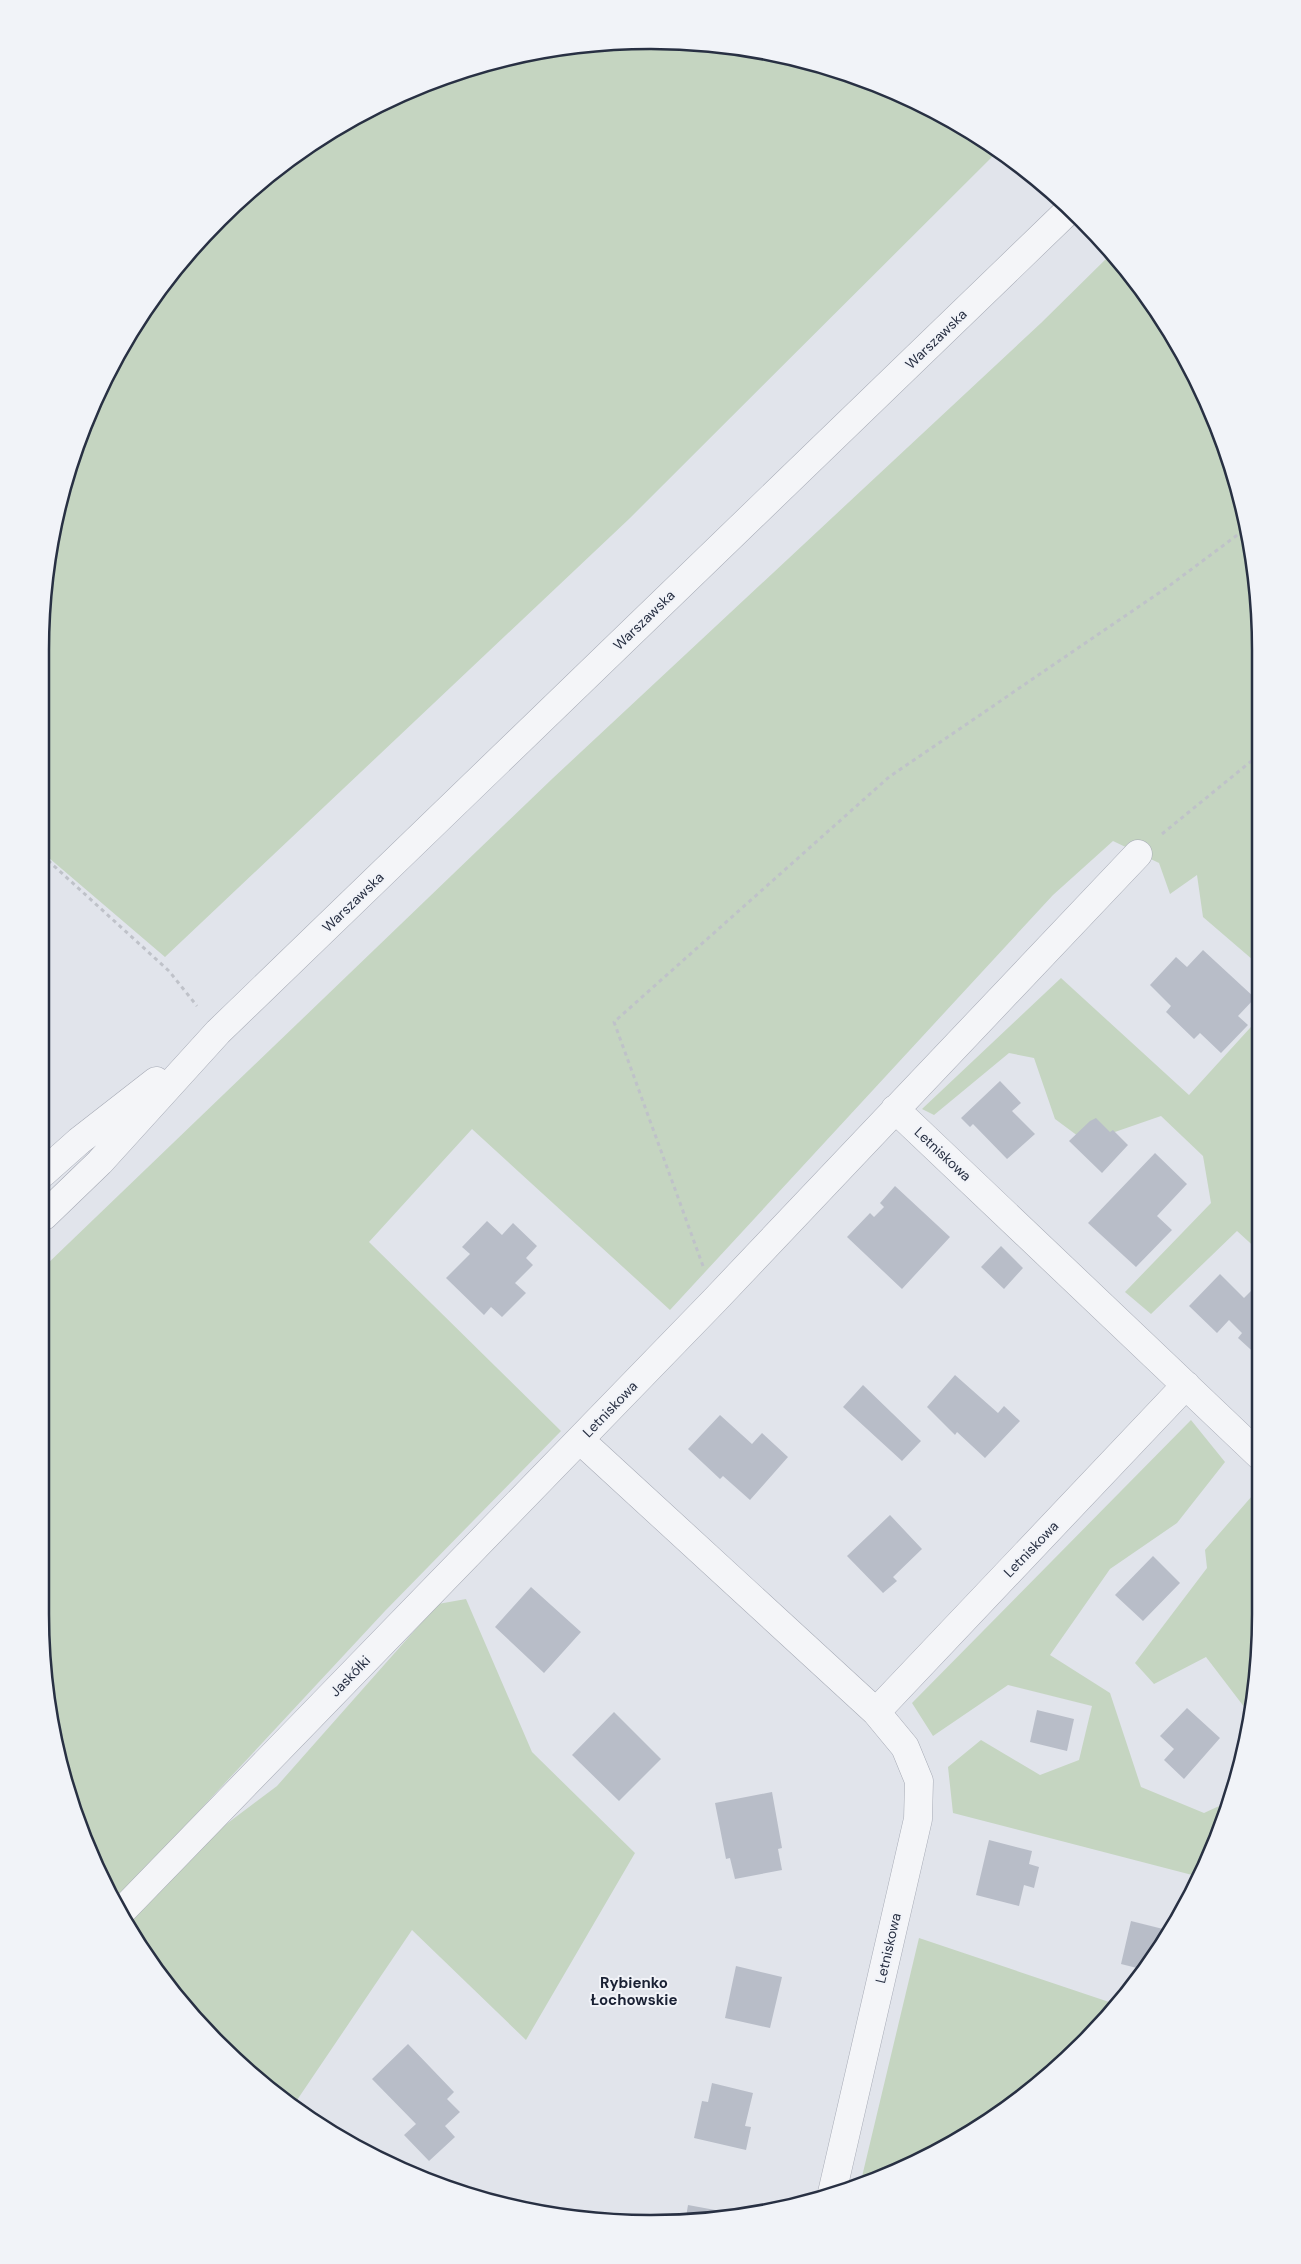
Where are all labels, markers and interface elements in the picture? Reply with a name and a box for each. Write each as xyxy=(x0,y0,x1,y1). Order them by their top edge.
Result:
street label: Warszawska xyxy=(901,305,971,373)
street label: Warszawska xyxy=(609,586,679,654)
street label: Warszawska xyxy=(318,868,388,936)
street label: Letniskowa xyxy=(911,1123,975,1185)
street label: Letniskowa xyxy=(579,1377,641,1441)
street label: Letniskowa xyxy=(1000,1517,1062,1581)
street label: Jaskółki xyxy=(326,1652,374,1700)
street label: Letniskowa xyxy=(871,1911,905,1985)
district label: Rybienko Łochowskie xyxy=(591,1973,677,2010)

